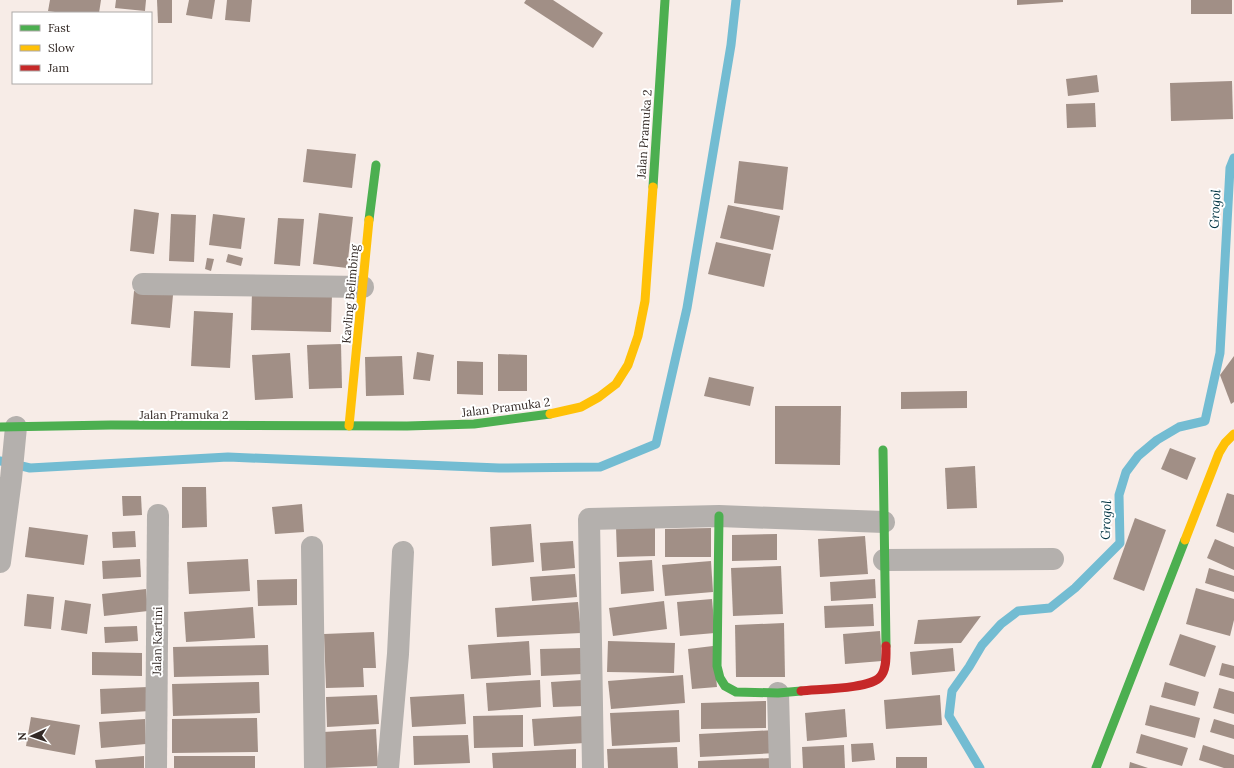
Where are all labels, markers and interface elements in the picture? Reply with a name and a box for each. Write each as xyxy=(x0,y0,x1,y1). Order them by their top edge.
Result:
legend xyxy=(12,12,152,84)
text: Fast xyxy=(48,20,71,35)
text: Slow xyxy=(48,40,75,55)
text: Jam xyxy=(47,60,69,75)
street label: Jalan Pramuka 2 xyxy=(633,89,655,180)
water label: Grogol xyxy=(1205,189,1225,229)
street label: Kavling Belimbing xyxy=(338,243,362,344)
street label: Jalan Pramuka 2 xyxy=(460,394,551,420)
street label: Jalan Pramuka 2 xyxy=(138,407,229,422)
water label: Grogol xyxy=(1097,500,1115,540)
street label: Jalan Kartini xyxy=(149,607,165,676)
north arrow xyxy=(12,716,52,756)
text: N xyxy=(15,731,29,741)

